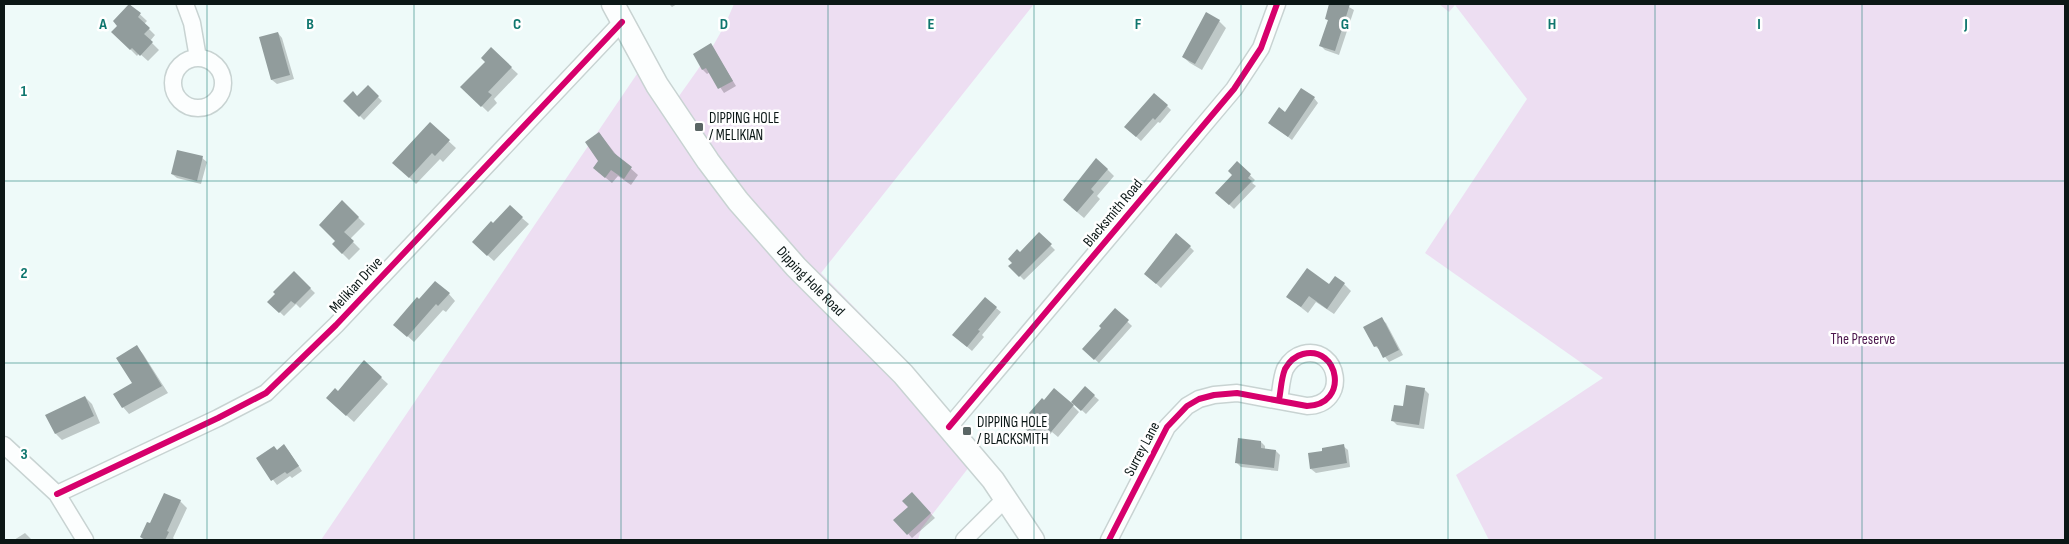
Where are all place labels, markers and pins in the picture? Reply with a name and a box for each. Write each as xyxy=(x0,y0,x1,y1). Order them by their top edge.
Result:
place label: DIPPING HOLE / MELIKIAN xyxy=(709,109,779,145)
marker: DIPPING HOLE / MELIKIAN xyxy=(693,121,705,133)
place label: DIPPING HOLE / BLACKSMITH xyxy=(977,413,1049,449)
marker: DIPPING HOLE / BLACKSMITH xyxy=(961,425,973,437)

